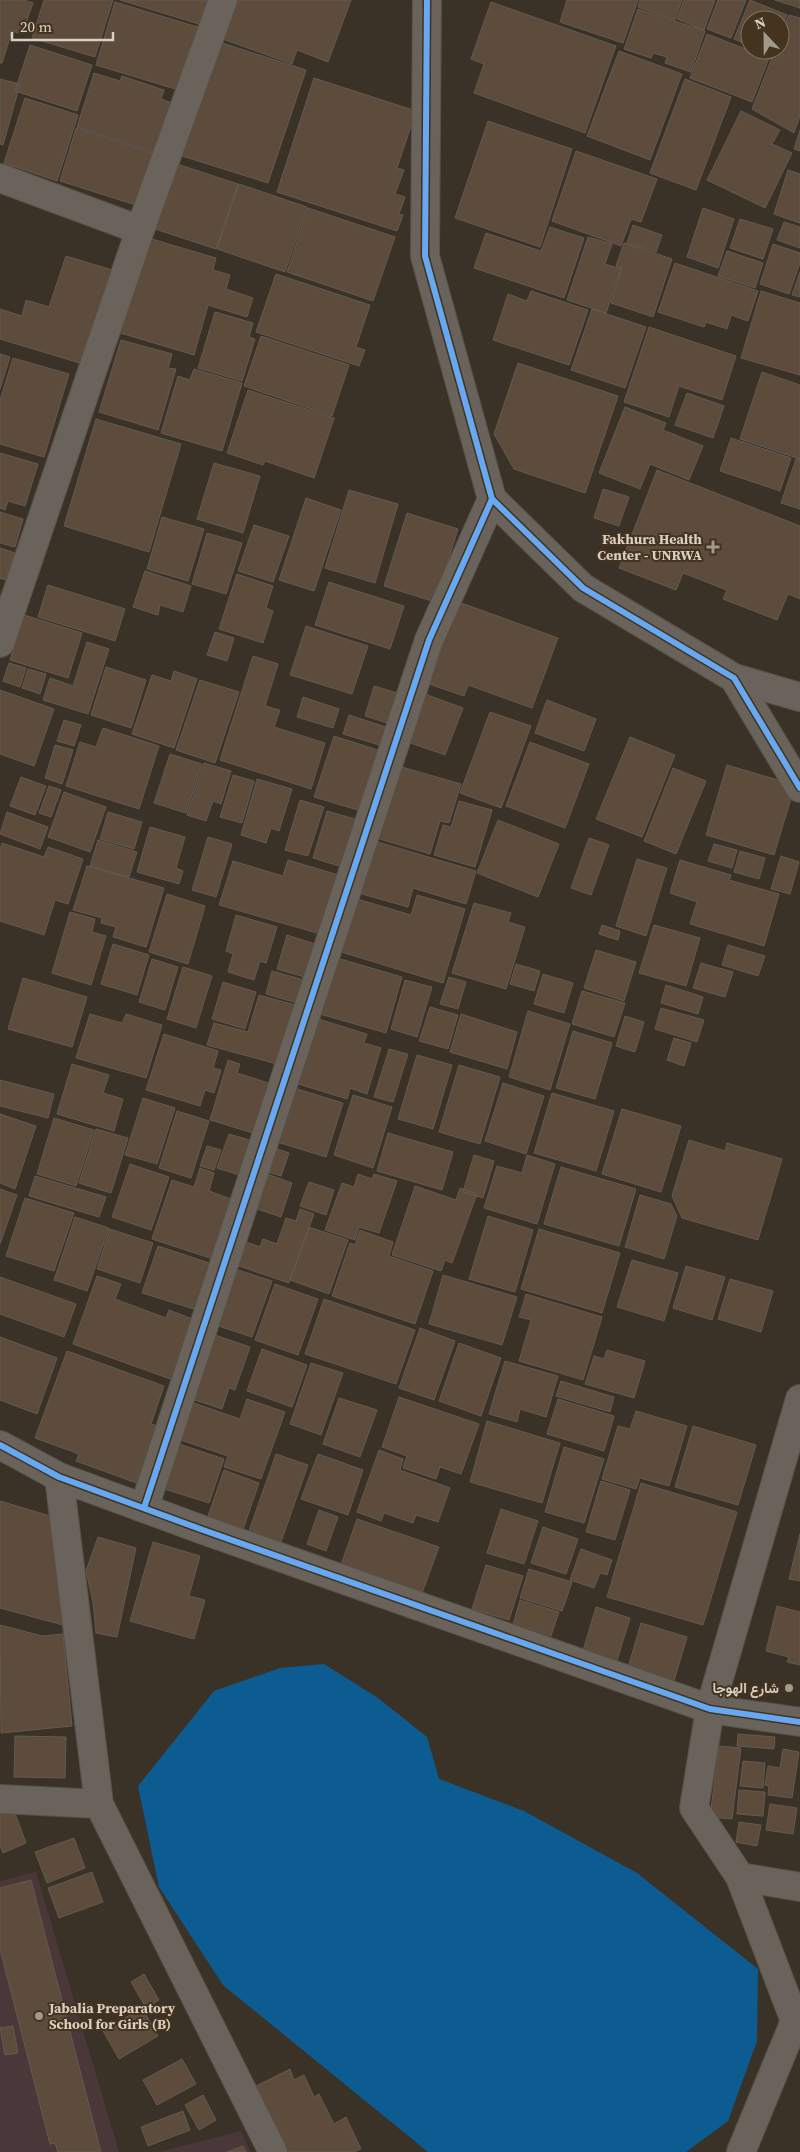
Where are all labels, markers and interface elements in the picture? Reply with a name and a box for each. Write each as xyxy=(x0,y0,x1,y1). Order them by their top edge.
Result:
scale bar xyxy=(12,10,114,42)
north arrow xyxy=(740,10,790,60)
text: N xyxy=(752,12,769,34)
text: 20 m xyxy=(20,16,52,37)
place label: Fakhura Health Center - UNRWA xyxy=(597,529,703,565)
marker: Fakhura Health Center - UNRWA xyxy=(706,540,720,554)
place label: شارع الهوجا xyxy=(712,1678,779,1698)
marker: شارع الهوجا xyxy=(783,1682,795,1694)
place label: Jabalia Preparatory School for Girls (B) xyxy=(48,1998,176,2034)
marker: Jabalia Preparatory School for Girls (B) xyxy=(33,2010,45,2022)

